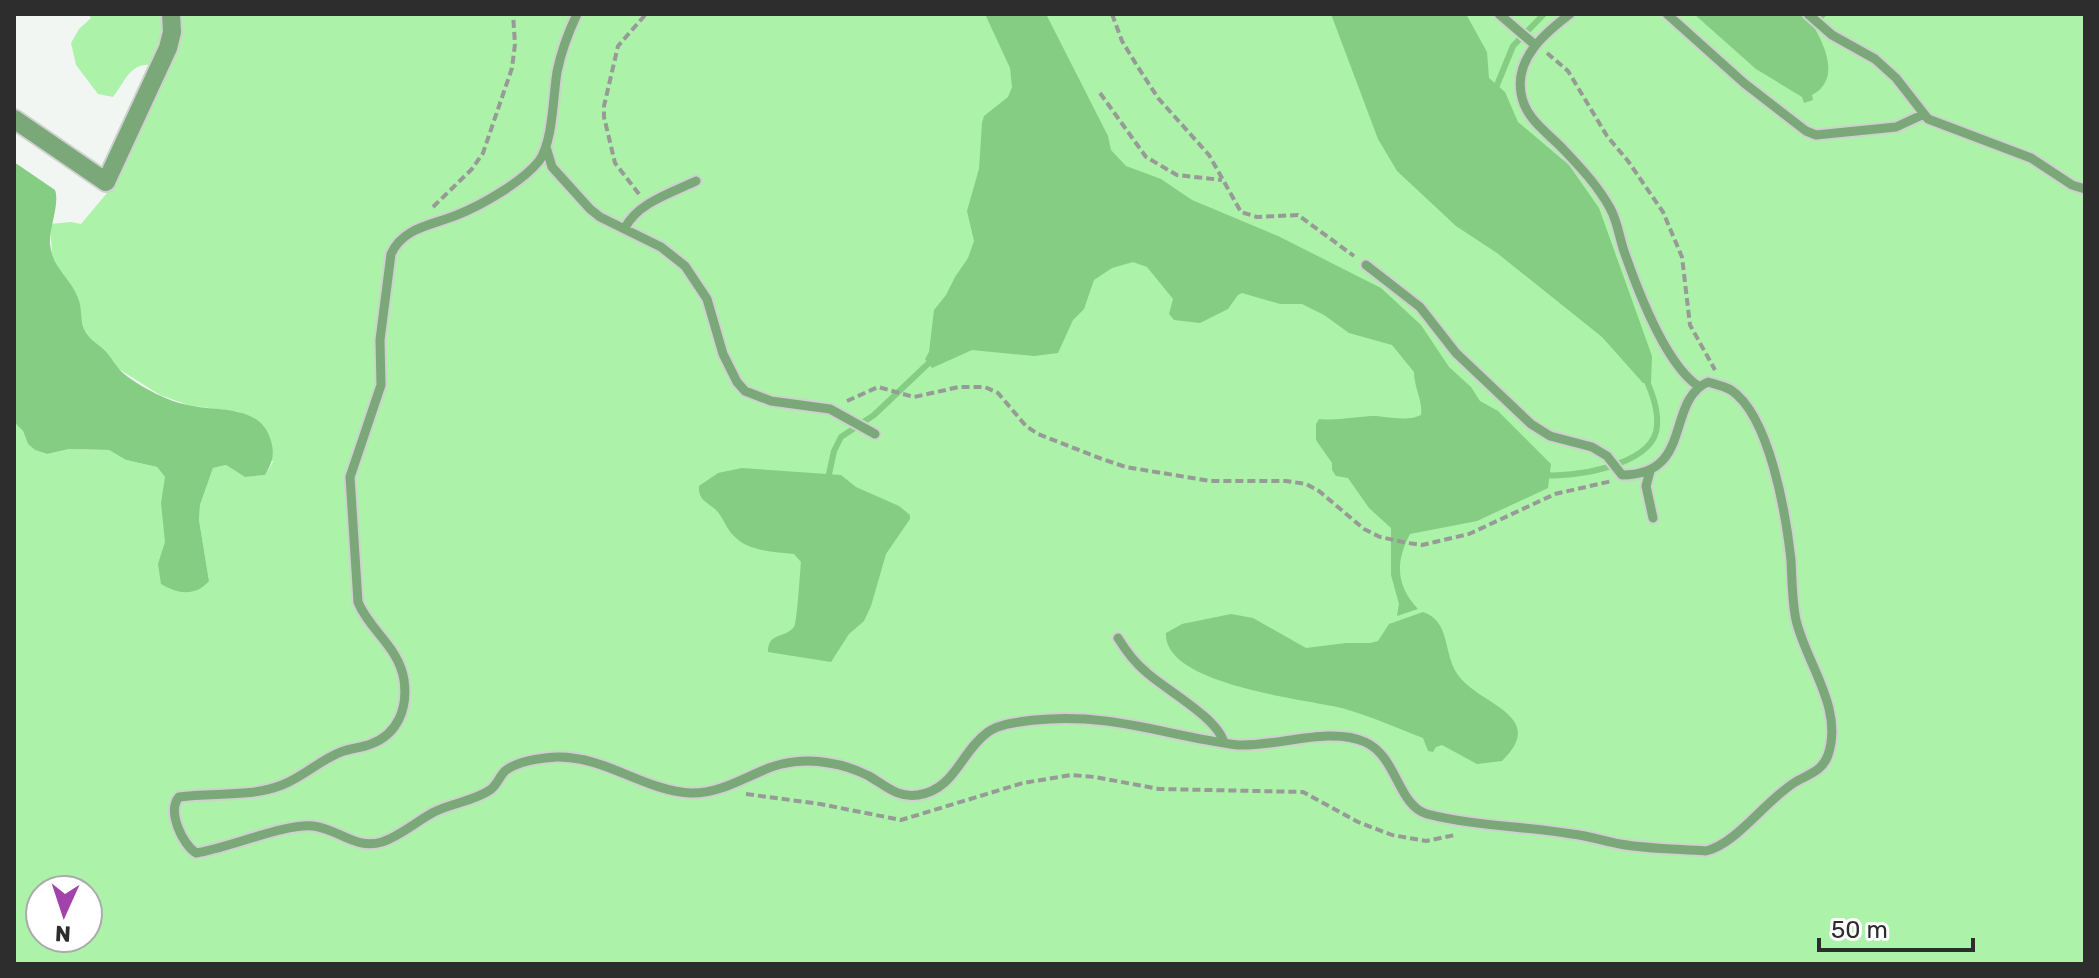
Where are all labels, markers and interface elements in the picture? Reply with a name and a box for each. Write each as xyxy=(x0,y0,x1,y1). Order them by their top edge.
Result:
north arrow xyxy=(24,874,104,954)
scale bar xyxy=(1819,902,1973,952)
text: 50 m xyxy=(1831,916,1888,944)
text: N xyxy=(54,920,72,947)

